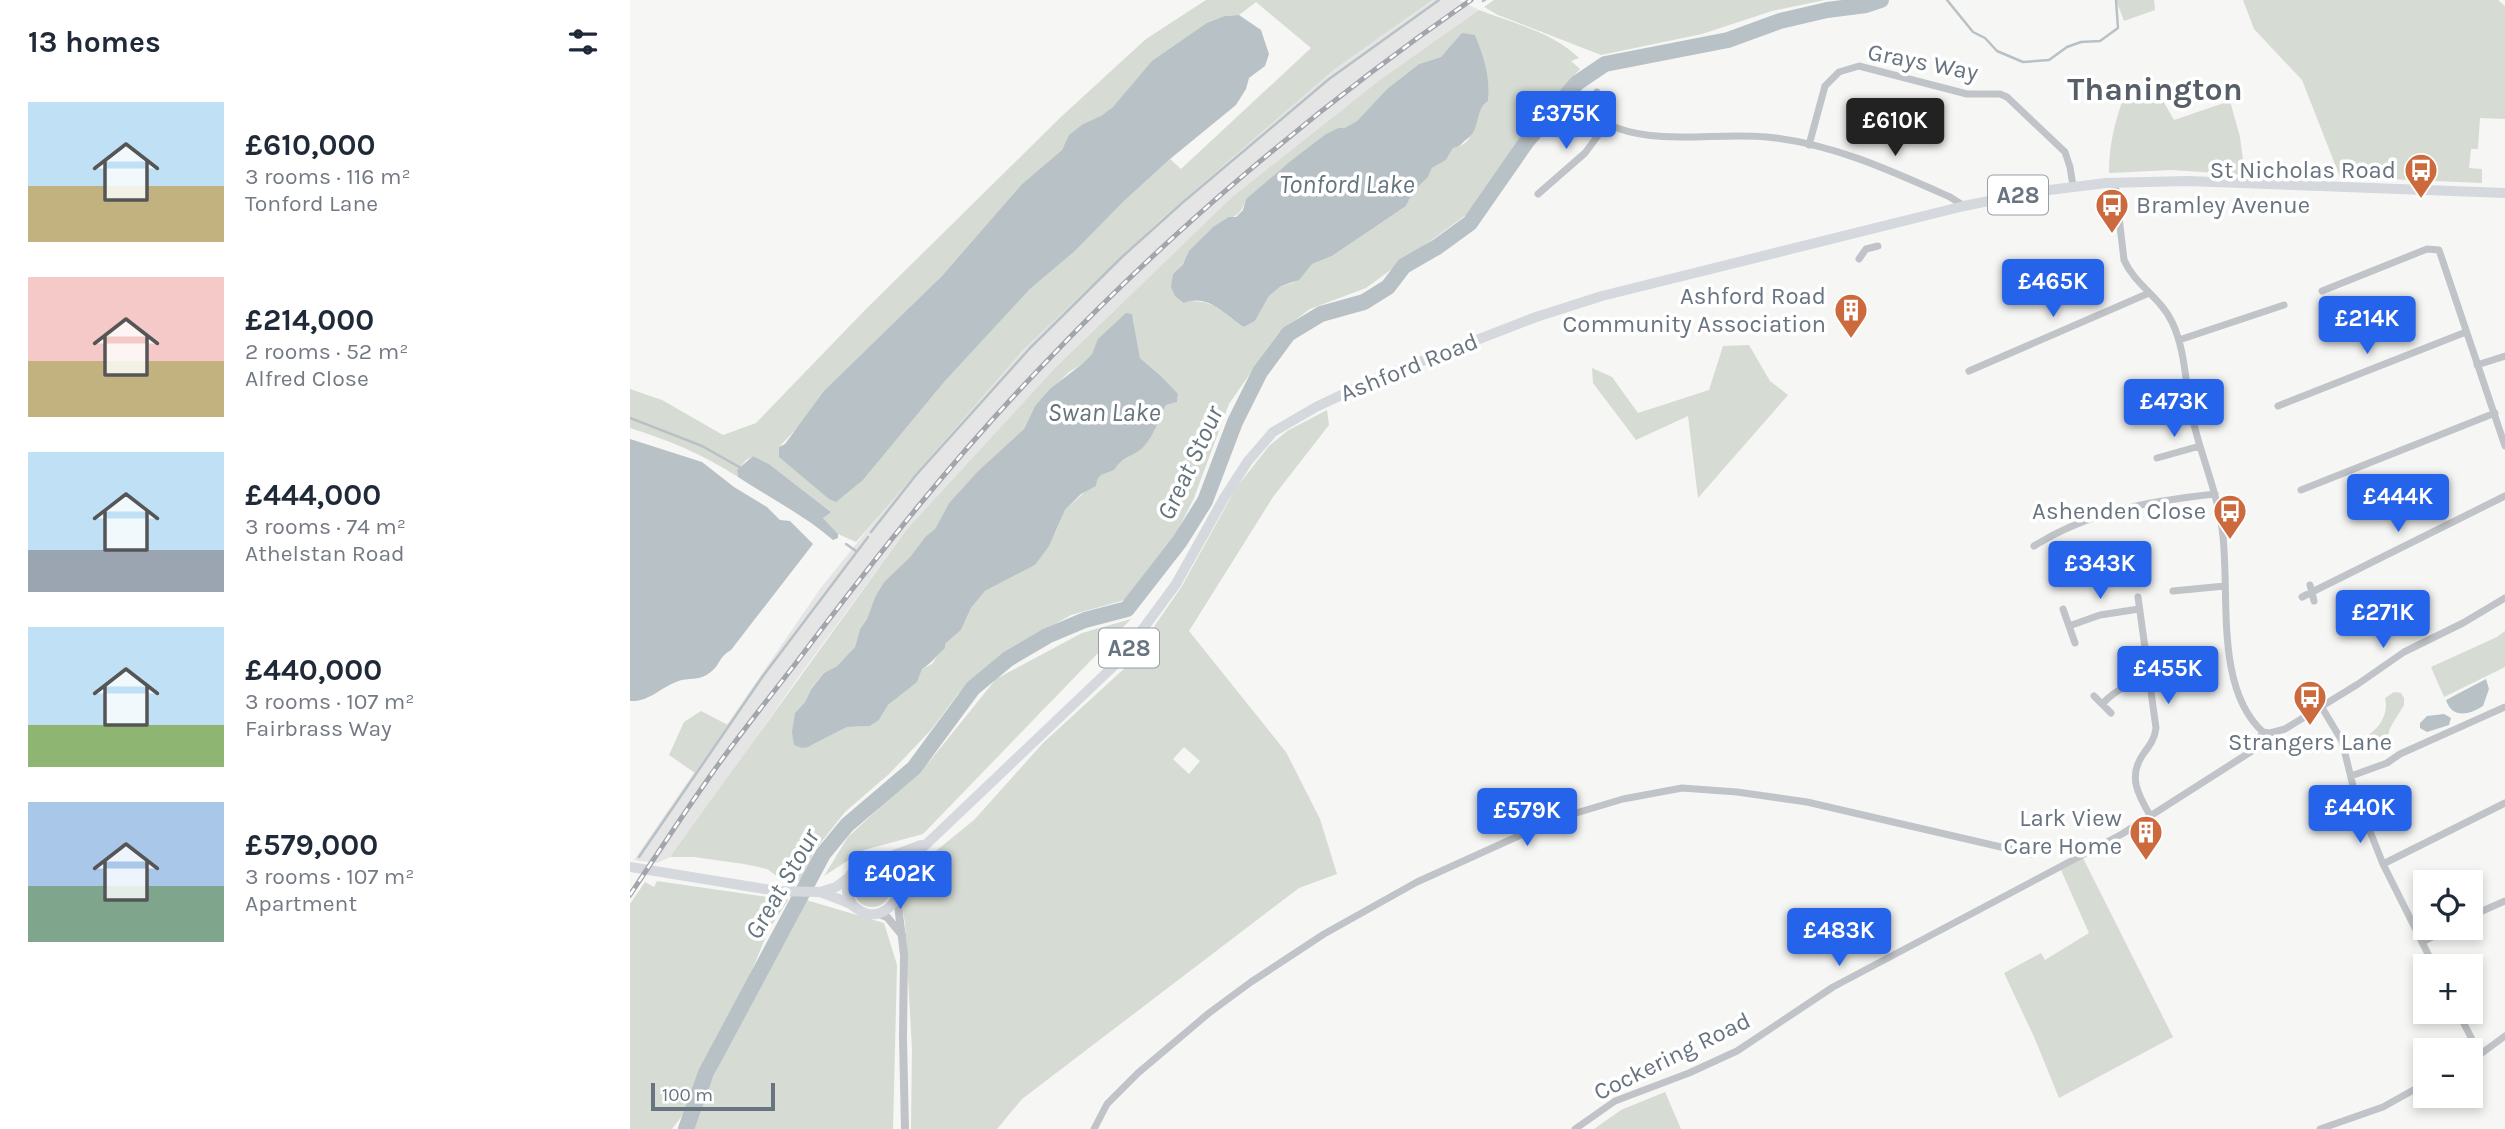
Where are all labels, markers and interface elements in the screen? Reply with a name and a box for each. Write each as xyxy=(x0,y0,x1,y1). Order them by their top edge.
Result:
icon: filters xyxy=(564,23,602,61)
text: 13 homes xyxy=(28,24,161,60)
street label: Grays Way xyxy=(1865,38,1981,86)
district label: Thanington xyxy=(2067,71,2243,108)
pin: £375K xyxy=(1517,92,1615,151)
pin: £610K xyxy=(1846,99,1944,158)
text: £375K xyxy=(1532,100,1600,127)
text: £610K xyxy=(1862,107,1928,134)
text: £610,000 xyxy=(245,127,375,163)
icon: home xyxy=(84,130,168,214)
bus stop icon: St Nicholas Road xyxy=(2402,151,2440,200)
place label: St Nicholas Road xyxy=(2210,156,2396,184)
text: 3 rooms · 116 m² xyxy=(245,163,411,190)
water label: Tonford Lake xyxy=(1279,169,1415,200)
road number: A28 xyxy=(1988,176,2048,214)
bus stop icon: Bramley Avenue xyxy=(2093,186,2131,235)
text: Tonford Lane xyxy=(245,190,378,217)
place label: Bramley Avenue xyxy=(2136,191,2310,219)
pin: £465K xyxy=(2004,260,2102,319)
text: £465K xyxy=(2018,268,2088,295)
place label: Ashford Road Community Association xyxy=(1563,282,1826,338)
building icon: Ashford Road Community Association xyxy=(1832,291,1870,340)
pin: £214K xyxy=(2318,296,2416,356)
text: £214,000 xyxy=(245,302,374,338)
icon: home xyxy=(84,305,168,389)
text: £214K xyxy=(2335,305,2399,332)
street label: Ashford Road xyxy=(1336,327,1482,407)
text: 2 rooms · 52 m² xyxy=(245,338,408,365)
text: Alfred Close xyxy=(245,365,369,392)
pin: £473K xyxy=(2125,380,2223,439)
text: £473K xyxy=(2140,388,2208,415)
water label: Swan Lake xyxy=(1047,397,1161,428)
water label: Great Stour xyxy=(1150,400,1230,525)
pin: £444K xyxy=(2349,475,2447,534)
text: £444,000 xyxy=(245,477,381,513)
icon: home xyxy=(84,480,168,564)
text: £444K xyxy=(2363,483,2433,510)
bus stop icon: Ashenden Close xyxy=(2211,492,2249,541)
place label: Ashenden Close xyxy=(2032,497,2206,525)
text: 3 rooms · 74 m² xyxy=(245,513,406,540)
text: Athelstan Road xyxy=(245,540,405,567)
pin: £343K xyxy=(2051,542,2149,601)
text: £343K xyxy=(2064,550,2136,577)
pin: £271K xyxy=(2334,590,2432,650)
text: £271K xyxy=(2352,599,2414,626)
road number: A28 xyxy=(1099,628,1159,668)
pin: £455K xyxy=(2119,646,2217,706)
text: £440,000 xyxy=(245,652,382,688)
icon: home xyxy=(84,655,168,739)
text: £455K xyxy=(2133,655,2203,682)
bus stop icon: Strangers Lane xyxy=(2291,678,2329,727)
text: 3 rooms · 107 m² xyxy=(245,688,414,715)
text: Fairbrass Way xyxy=(245,715,392,742)
place label: Strangers Lane xyxy=(2228,728,2392,756)
pin: £440K xyxy=(2311,786,2409,845)
pin: £579K xyxy=(1478,788,1576,848)
text: £440K xyxy=(2325,794,2395,821)
text: £579K xyxy=(1493,797,1561,824)
place label: Lark View Care Home xyxy=(2003,804,2122,860)
building icon: Lark View Care Home xyxy=(2127,813,2165,862)
water label: Great Stour xyxy=(738,822,827,945)
text: £579,000 xyxy=(245,827,378,863)
icon: home xyxy=(84,830,168,914)
pin: £402K xyxy=(851,852,949,911)
text: £402K xyxy=(864,860,936,887)
text: 3 rooms · 107 m² xyxy=(245,863,414,890)
map controls xyxy=(2413,870,2483,1108)
button: locate xyxy=(2413,870,2483,940)
text: Apartment xyxy=(245,890,357,917)
pin: £483K xyxy=(1790,908,1888,968)
text: £483K xyxy=(1803,917,1875,944)
button: + xyxy=(2413,954,2483,1024)
street label: Cockering Road xyxy=(1589,1006,1755,1106)
button: − xyxy=(2413,1038,2483,1108)
scale bar xyxy=(651,1080,775,1112)
text: 100 m xyxy=(662,1084,713,1106)

